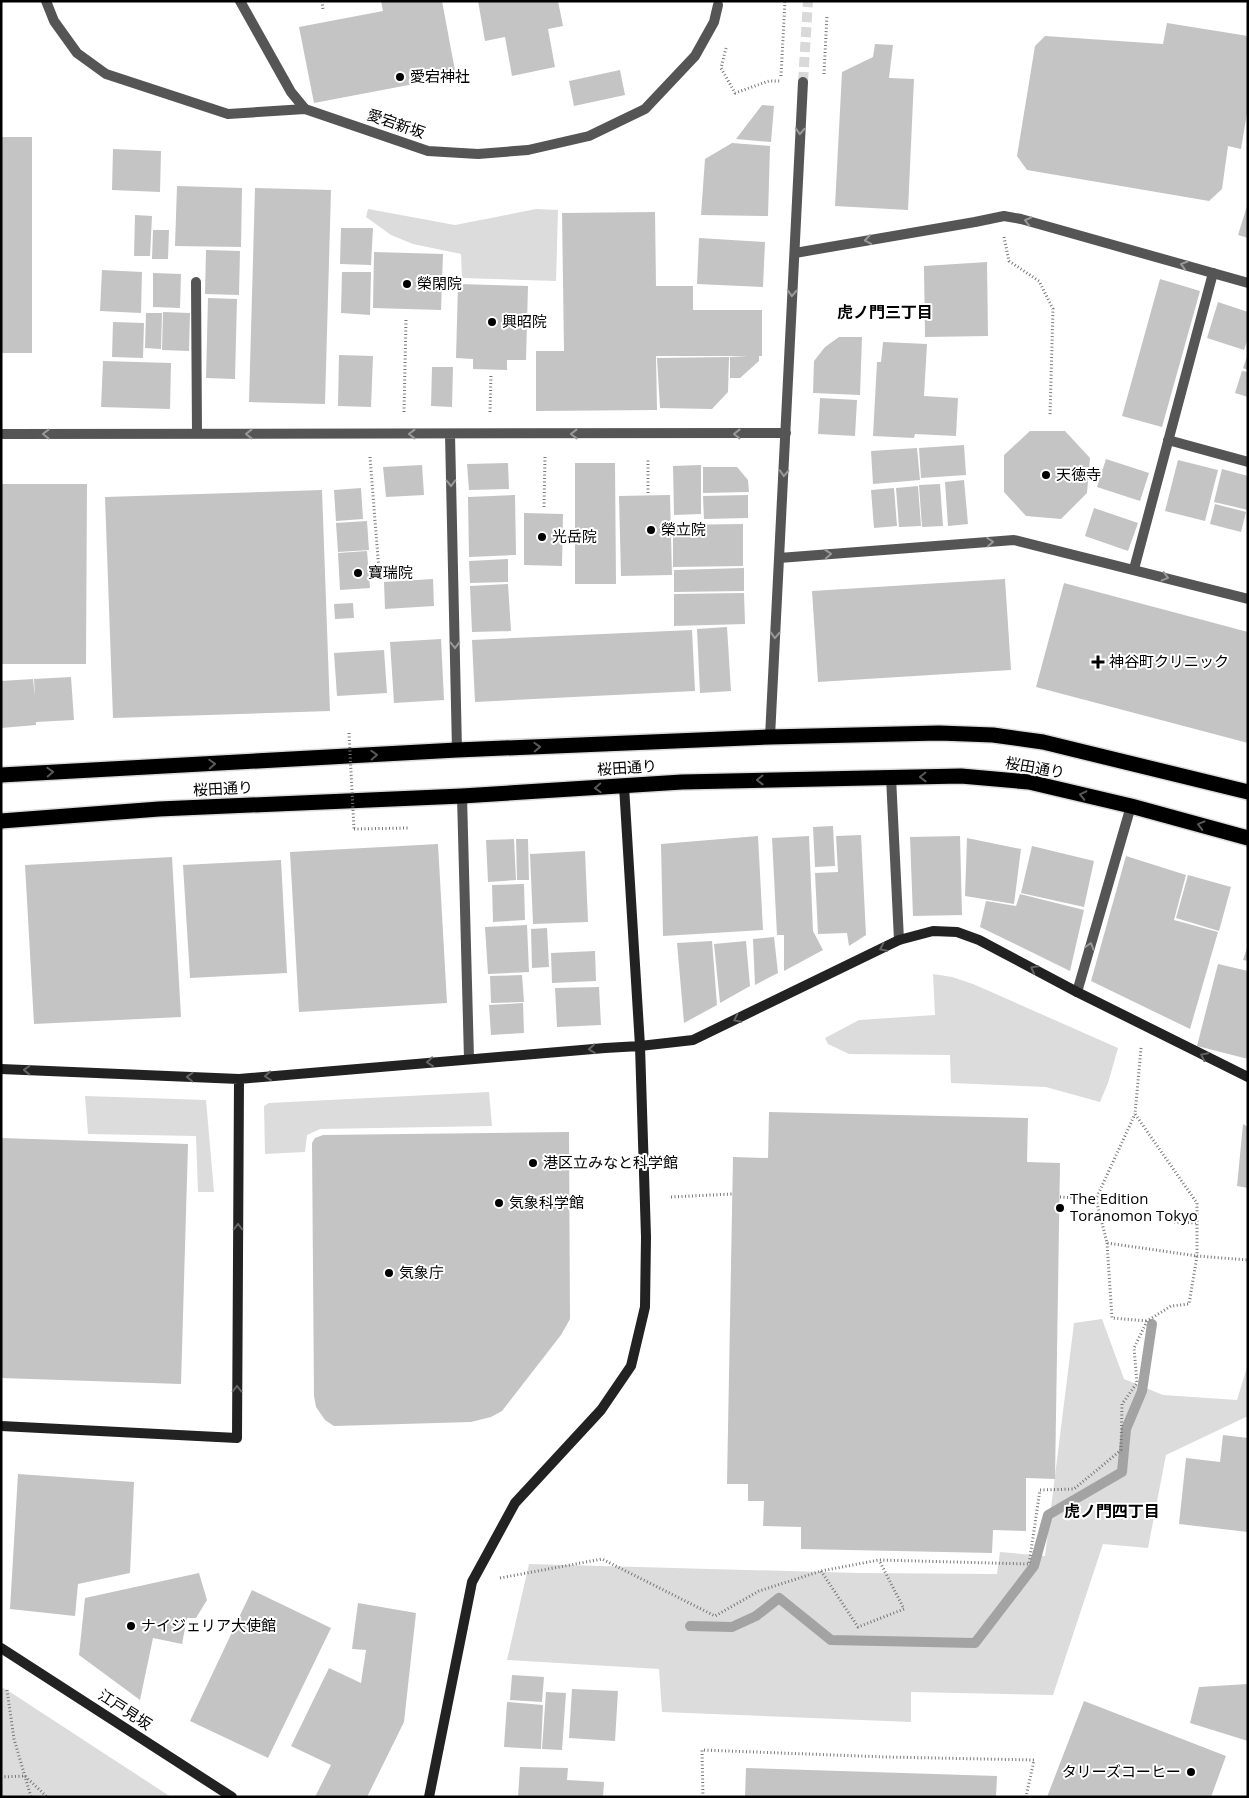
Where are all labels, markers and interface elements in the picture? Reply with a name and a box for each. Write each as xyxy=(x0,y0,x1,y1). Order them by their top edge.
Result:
place label: 愛宕神社 xyxy=(410,66,470,86)
marker: 愛宕神社 xyxy=(394,71,406,83)
street label: 愛宕新坂 xyxy=(365,104,428,142)
one-way arrow xyxy=(795,127,806,135)
one-way arrow xyxy=(1023,216,1032,227)
one-way arrow xyxy=(864,235,872,245)
one-way arrow xyxy=(1181,260,1189,270)
place label: 榮閑院 xyxy=(417,273,462,293)
marker: 榮閑院 xyxy=(401,278,413,290)
one-way arrow xyxy=(787,290,798,298)
district label: 虎ノ門三丁目 xyxy=(837,301,933,323)
place label: 興昭院 xyxy=(502,311,547,331)
marker: 興昭院 xyxy=(486,316,498,328)
one-way arrow xyxy=(42,429,50,439)
one-way arrow xyxy=(245,429,253,439)
one-way arrow xyxy=(408,429,416,439)
one-way arrow xyxy=(570,429,578,439)
one-way arrow xyxy=(733,429,740,439)
place label: 天徳寺 xyxy=(1056,464,1101,484)
one-way arrow xyxy=(778,469,789,477)
marker: 天徳寺 xyxy=(1040,469,1052,481)
one-way arrow xyxy=(446,479,457,487)
place label: 榮立院 xyxy=(661,519,706,539)
marker: 榮立院 xyxy=(645,524,657,536)
place label: 光岳院 xyxy=(552,526,597,546)
marker: 光岳院 xyxy=(536,531,548,543)
one-way arrow xyxy=(986,537,994,548)
one-way arrow xyxy=(824,548,832,559)
place label: 寶瑞院 xyxy=(368,562,413,582)
marker: 寶瑞院 xyxy=(352,567,364,579)
one-way arrow xyxy=(1161,572,1169,582)
one-way arrow xyxy=(770,632,781,640)
one-way arrow xyxy=(449,642,460,650)
place label: 神谷町クリニック xyxy=(1109,651,1229,671)
marker: 神谷町クリニック xyxy=(1091,655,1105,669)
one-way arrow xyxy=(533,741,541,752)
one-way arrow xyxy=(371,749,379,760)
street label: 桜田通り xyxy=(1004,752,1066,782)
street label: 桜田通り xyxy=(596,755,658,779)
one-way arrow xyxy=(208,758,216,769)
one-way arrow xyxy=(46,767,54,778)
one-way arrow xyxy=(918,772,926,782)
one-way arrow xyxy=(756,775,764,785)
street label: 桜田通り xyxy=(192,776,253,800)
one-way arrow xyxy=(594,782,602,793)
one-way arrow xyxy=(1079,790,1088,801)
one-way arrow xyxy=(1197,821,1205,831)
one-way arrow xyxy=(879,942,888,952)
one-way arrow xyxy=(1085,942,1095,950)
one-way arrow xyxy=(1030,966,1039,976)
one-way arrow xyxy=(733,1013,742,1023)
one-way arrow xyxy=(587,1043,595,1054)
one-way arrow xyxy=(1200,1052,1209,1062)
one-way arrow xyxy=(425,1056,433,1067)
one-way arrow xyxy=(23,1065,31,1075)
one-way arrow xyxy=(264,1070,272,1081)
one-way arrow xyxy=(186,1071,194,1082)
place label: 港区立みなと科学館 xyxy=(543,1152,678,1172)
marker: 港区立みなと科学館 xyxy=(527,1157,539,1169)
place label: The Edition Toranomon Tokyo xyxy=(1070,1188,1198,1225)
place label: 気象科学館 xyxy=(509,1192,584,1212)
marker: 気象科学館 xyxy=(493,1197,505,1209)
marker: The Edition Toranomon Tokyo xyxy=(1054,1202,1066,1214)
one-way arrow xyxy=(233,1222,243,1230)
place label: 気象庁 xyxy=(399,1262,444,1282)
marker: 気象庁 xyxy=(383,1267,395,1279)
one-way arrow xyxy=(232,1385,242,1392)
district label: 虎ノ門四丁目 xyxy=(1064,1500,1160,1522)
place label: ナイジェリア大使館 xyxy=(141,1615,276,1635)
marker: ナイジェリア大使館 xyxy=(125,1620,137,1632)
street label: 江戸見坂 xyxy=(95,1684,156,1734)
place label: タリーズコーヒー xyxy=(1062,1761,1181,1781)
marker: タリーズコーヒー xyxy=(1185,1766,1197,1778)

